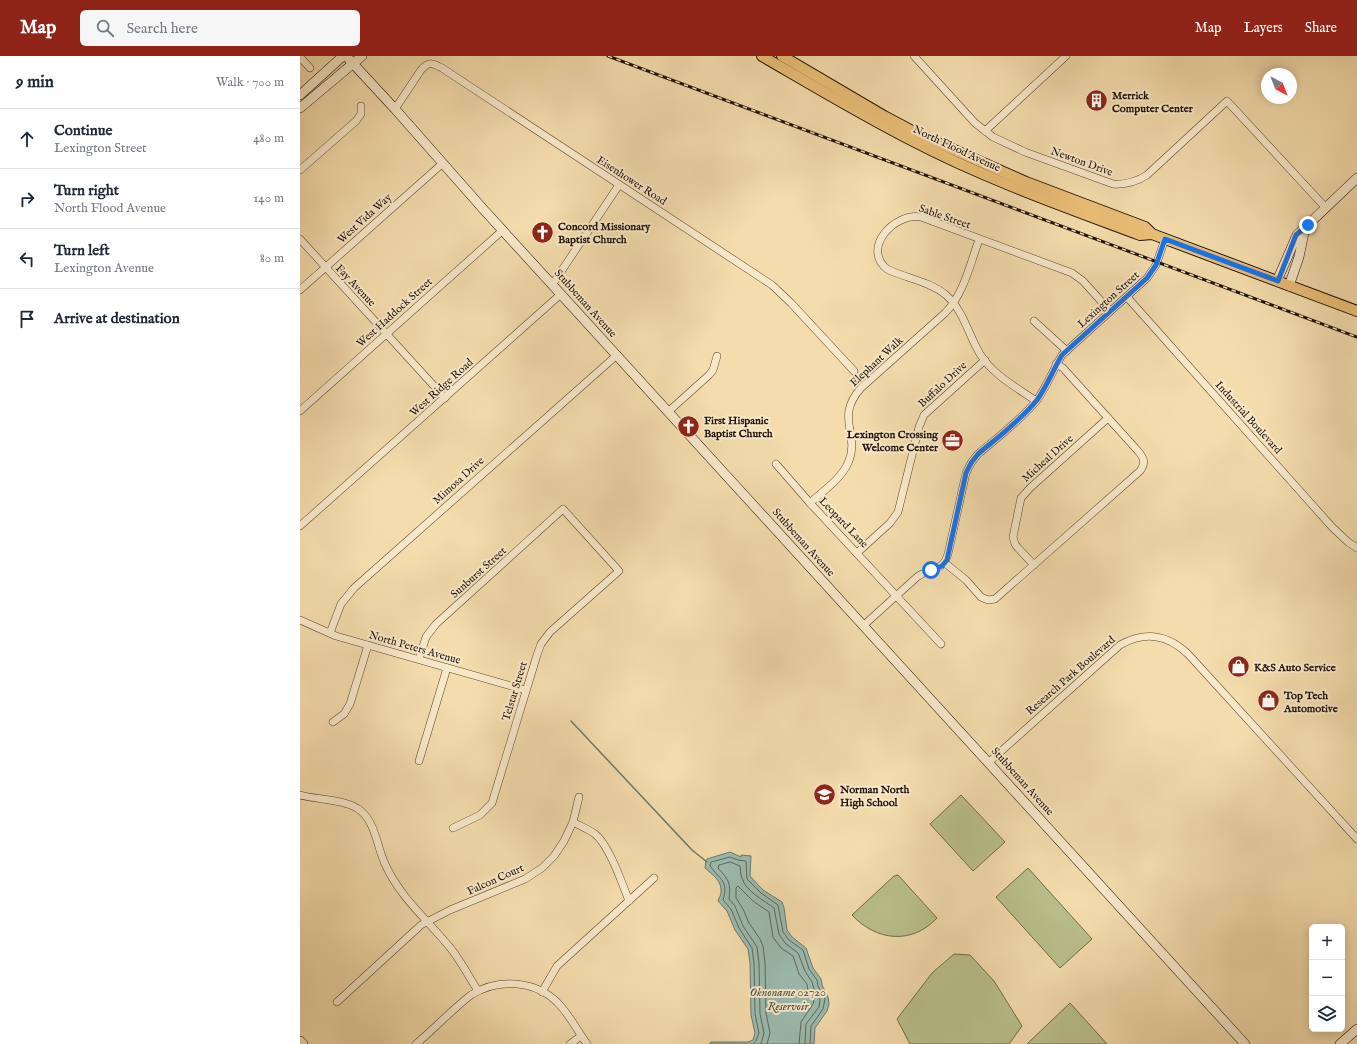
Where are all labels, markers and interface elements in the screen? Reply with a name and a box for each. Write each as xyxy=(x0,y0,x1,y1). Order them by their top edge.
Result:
search box xyxy=(80,10,360,46)
text: Map xyxy=(20,16,56,40)
icon: search xyxy=(94,17,116,39)
text: Search here xyxy=(126,19,198,38)
text: Map xyxy=(1195,19,1222,37)
text: Layers xyxy=(1244,19,1283,37)
text: Share xyxy=(1305,19,1337,37)
north arrow xyxy=(1261,68,1297,104)
text: 9 min xyxy=(16,72,54,93)
text: Walk · 700 m xyxy=(216,74,284,91)
building icon: Merrick Computer Center xyxy=(1084,88,1110,114)
place label: Merrick Computer Center xyxy=(1112,89,1194,116)
text: Continue xyxy=(54,121,112,140)
street label: North Flood Avenue xyxy=(911,123,1003,175)
icon: ahead xyxy=(16,128,38,150)
text: 480 m xyxy=(253,130,284,147)
text: Lexington Street xyxy=(54,140,147,157)
street label: Newton Drive xyxy=(1049,144,1115,180)
street label: Eisenhower Road xyxy=(594,153,669,209)
text: Turn right xyxy=(54,181,119,200)
icon: right xyxy=(16,188,38,210)
text: 140 m xyxy=(254,190,284,207)
street label: West Vida Way xyxy=(335,190,395,247)
text: North Flood Avenue xyxy=(54,200,166,217)
street label: Sable Street xyxy=(917,202,973,232)
route end xyxy=(1299,216,1317,234)
church icon: Concord Missionary Baptist Church xyxy=(530,219,556,245)
place label: Concord Missionary Baptist Church xyxy=(558,220,651,247)
text: Turn left xyxy=(54,241,110,260)
icon: left xyxy=(16,248,38,270)
text: 80 m xyxy=(260,250,284,267)
text: Lexington Avenue xyxy=(54,260,154,277)
street label: Fay Avenue xyxy=(332,262,378,310)
street label: Stubbeman Avenue xyxy=(551,267,620,341)
street label: Lexington Street xyxy=(1075,268,1143,331)
street label: West Haddock Street xyxy=(354,275,436,350)
icon: arrive xyxy=(16,308,38,330)
text: Arrive at destination xyxy=(54,309,180,328)
street label: Elephant Walk xyxy=(847,333,906,390)
street label: West Ridge Road xyxy=(407,356,476,420)
street label: Buffalo Drive xyxy=(916,359,970,411)
street label: Industrial Boulevard xyxy=(1212,378,1285,457)
church icon: First Hispanic Baptist Church xyxy=(675,413,701,439)
place label: First Hispanic Baptist Church xyxy=(704,414,773,441)
office icon: Lexington Crossing Welcome Center xyxy=(940,427,966,453)
place label: Lexington Crossing Welcome Center xyxy=(846,428,939,455)
street label: Micheal Drive xyxy=(1019,432,1076,486)
street label: Mimosa Drive xyxy=(430,454,487,507)
street label: Leopard Lane xyxy=(816,494,871,551)
street label: Stubbeman Avenue xyxy=(769,506,838,580)
street label: Sunburst Street xyxy=(448,544,510,601)
route start xyxy=(922,561,940,579)
street label: North Peters Avenue xyxy=(367,628,462,668)
street label: Research Park Boulevard xyxy=(1023,633,1118,718)
shop icon: K&S Auto Service xyxy=(1226,654,1252,680)
street label: Telstar Street xyxy=(499,660,531,723)
place label: K&S Auto Service xyxy=(1254,661,1336,675)
shop icon: Top Tech Automotive xyxy=(1256,688,1282,714)
place label: Top Tech Automotive xyxy=(1283,689,1338,716)
street label: Stubbeman Avenue xyxy=(988,745,1057,819)
school or university icon: Norman North High School xyxy=(811,782,837,808)
place label: Norman North High School xyxy=(839,783,910,810)
street label: Falcon Court xyxy=(465,861,526,899)
map controls xyxy=(1309,924,1345,1032)
button: + xyxy=(1309,924,1345,960)
button: − xyxy=(1309,960,1345,996)
water label: Oknoname 02720 Reservoir xyxy=(750,985,826,1014)
button: layers xyxy=(1309,996,1345,1032)

